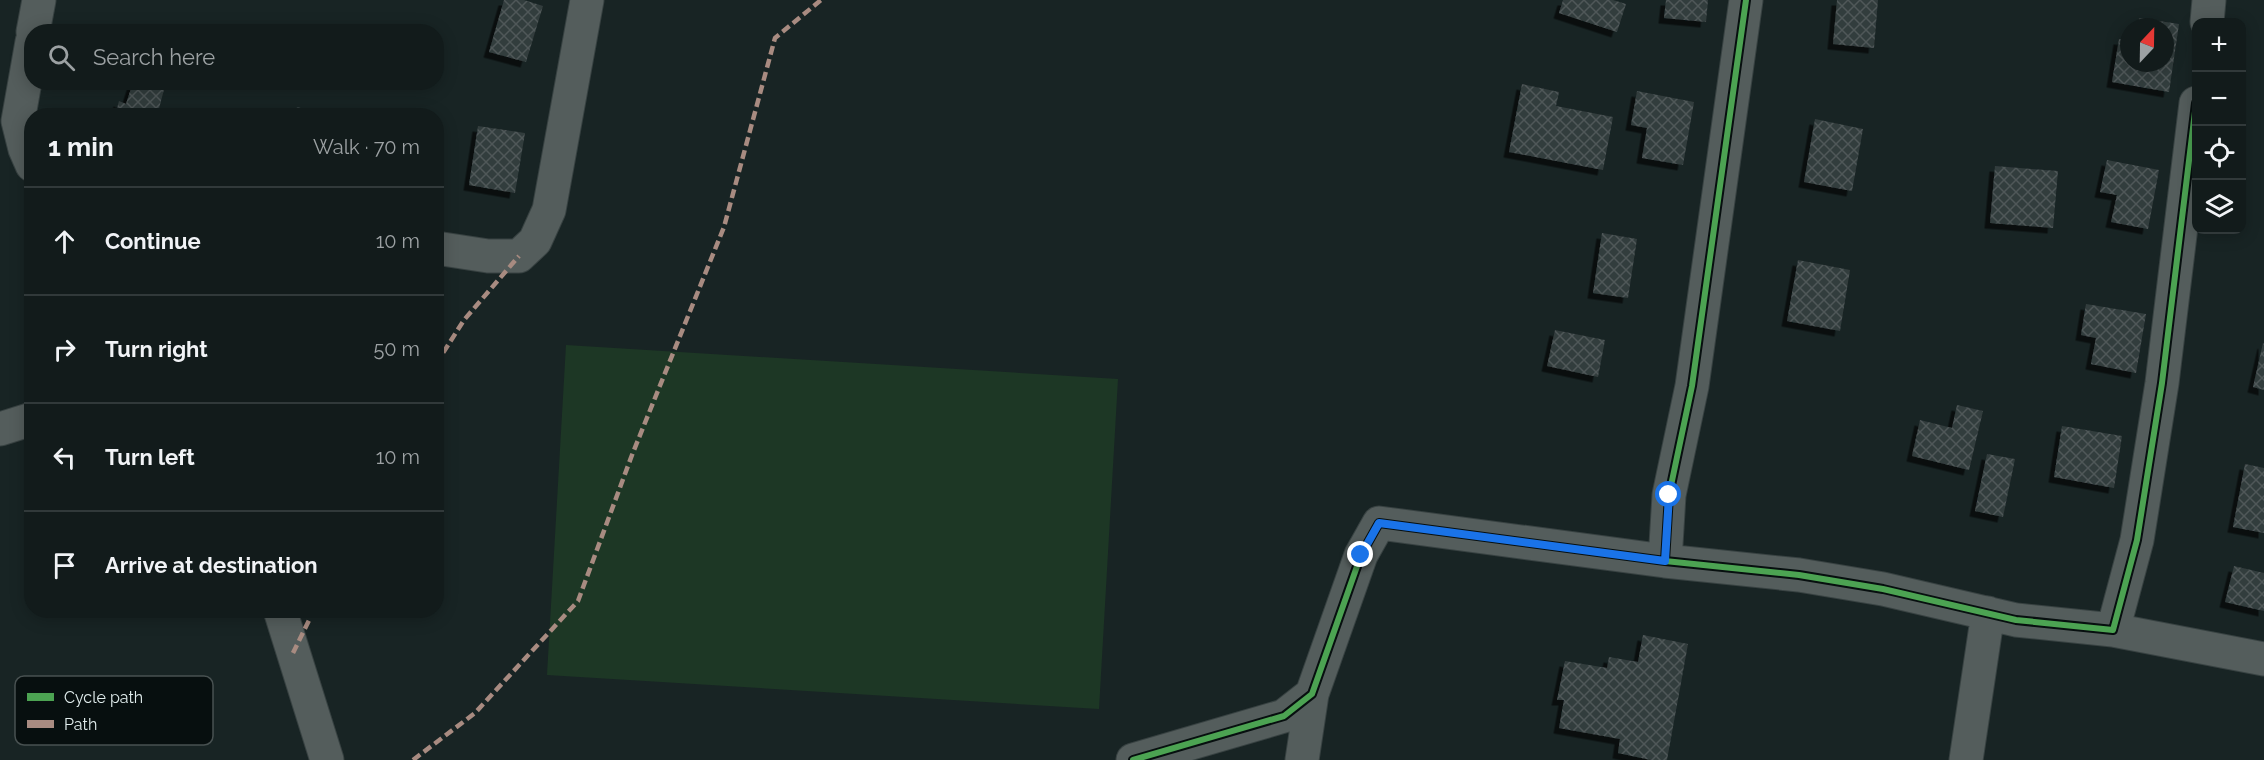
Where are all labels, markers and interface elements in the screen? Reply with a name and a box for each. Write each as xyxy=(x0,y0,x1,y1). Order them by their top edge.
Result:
north arrow xyxy=(2120,18,2174,72)
map controls xyxy=(2192,18,2246,234)
button: + xyxy=(2192,18,2246,72)
search box xyxy=(24,24,444,90)
icon: search xyxy=(45,41,78,74)
text: Search here xyxy=(93,44,215,70)
button: − xyxy=(2192,72,2246,126)
button: locate xyxy=(2192,126,2246,180)
text: 1 min xyxy=(48,132,114,162)
text: Walk · 70 m xyxy=(313,135,420,159)
button: layers xyxy=(2192,180,2246,234)
icon: ahead xyxy=(48,225,81,258)
text: Continue xyxy=(105,228,201,254)
text: 10 m xyxy=(376,229,420,253)
icon: right xyxy=(48,333,81,366)
text: Turn right xyxy=(105,336,208,362)
text: 50 m xyxy=(373,337,420,361)
icon: left xyxy=(48,441,81,474)
text: Turn left xyxy=(105,444,195,470)
text: 10 m xyxy=(376,445,420,469)
route start xyxy=(1655,481,1681,507)
route end xyxy=(1347,541,1373,567)
icon: arrive xyxy=(48,549,81,582)
text: Arrive at destination xyxy=(105,552,318,578)
legend xyxy=(15,676,213,745)
text: Cycle path xyxy=(64,688,143,707)
text: Path xyxy=(64,715,97,734)

